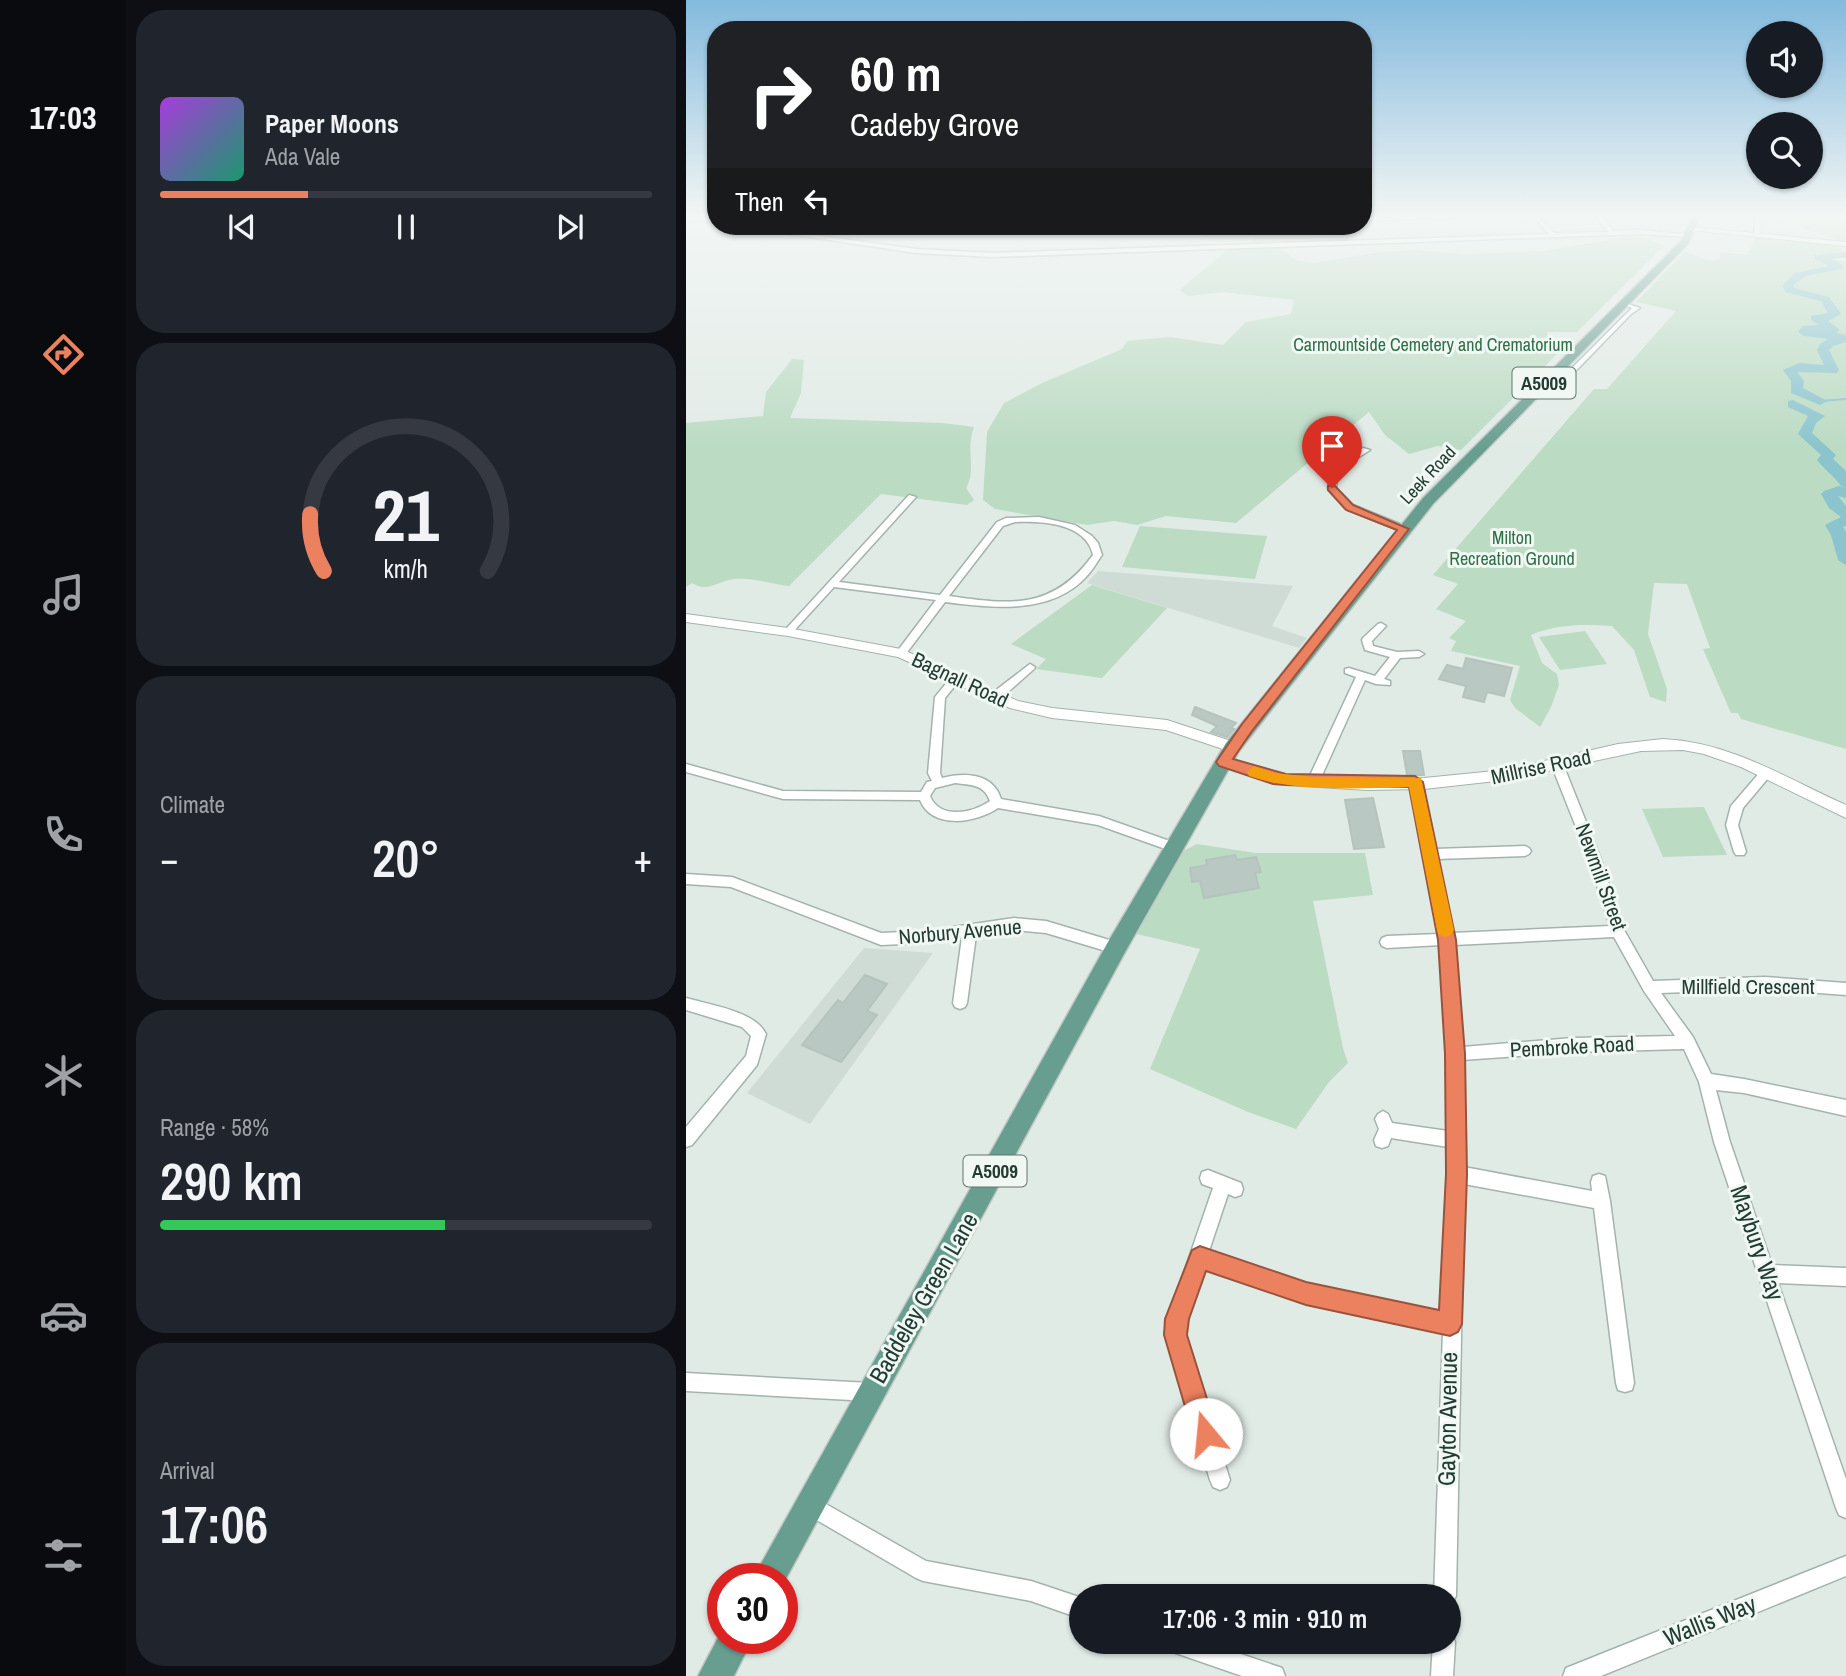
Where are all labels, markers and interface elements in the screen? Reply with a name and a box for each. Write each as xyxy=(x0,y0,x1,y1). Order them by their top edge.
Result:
map controls xyxy=(1746,21,1823,189)
button: sound xyxy=(1746,21,1823,98)
text: 60 m xyxy=(850,40,942,106)
icon: right xyxy=(735,49,826,140)
text: 17:03 xyxy=(29,96,97,139)
text: Cadeby Grove xyxy=(850,103,1019,146)
text: Paper Moons xyxy=(265,106,399,141)
button: search xyxy=(1746,112,1823,189)
text: Ada Vale xyxy=(265,141,340,172)
icon: left xyxy=(798,182,836,220)
text: Then xyxy=(735,184,784,219)
icon: previous xyxy=(223,208,261,246)
icon: pause xyxy=(387,208,425,246)
icon: next xyxy=(551,208,589,246)
icon: directions xyxy=(39,330,88,379)
park label: Carmountside Cemetery and Crematorium xyxy=(1293,332,1573,357)
road number: A5009 xyxy=(1512,368,1576,398)
pin xyxy=(1302,416,1362,488)
icon: arrive xyxy=(1313,427,1351,465)
street label: Leek Road xyxy=(1394,440,1461,509)
text: 21 xyxy=(373,466,440,564)
park label: Milton Recreation Ground xyxy=(1449,525,1575,571)
text: km/h xyxy=(384,552,428,586)
icon: music xyxy=(39,570,88,619)
street label: Bagnall Road xyxy=(907,645,1013,715)
street label: Millrise Road xyxy=(1488,742,1594,791)
text: Climate xyxy=(160,789,225,820)
icon: phone xyxy=(39,810,88,859)
street label: Newmill Street xyxy=(1569,819,1634,935)
text: 20° xyxy=(372,823,440,893)
text: − xyxy=(160,833,178,884)
text: + xyxy=(634,833,652,884)
street label: Norbury Avenue xyxy=(897,912,1023,951)
street label: Millfield Crescent xyxy=(1681,972,1815,1001)
street label: Pembroke Road xyxy=(1509,1029,1635,1064)
icon: climate xyxy=(39,1051,88,1100)
text: Range · 58% xyxy=(160,1112,269,1143)
text: 290 km xyxy=(160,1146,303,1216)
road number: A5009 xyxy=(964,1156,1026,1186)
street label: Maybury Way xyxy=(1723,1181,1793,1305)
street label: Baddeley Green Lane xyxy=(861,1207,985,1388)
icon: car xyxy=(39,1291,88,1340)
street label: Gayton Avenue xyxy=(1430,1352,1464,1486)
position arrow xyxy=(1169,1397,1243,1471)
text: Arrival xyxy=(160,1455,215,1486)
text: 17:06 xyxy=(160,1489,268,1559)
icon: filters xyxy=(39,1531,88,1580)
speed limit sign: 30 xyxy=(707,1563,798,1654)
street label: Wallis Way xyxy=(1659,1587,1761,1653)
text: 17:06 · 3 min · 910 m xyxy=(1163,1601,1367,1636)

